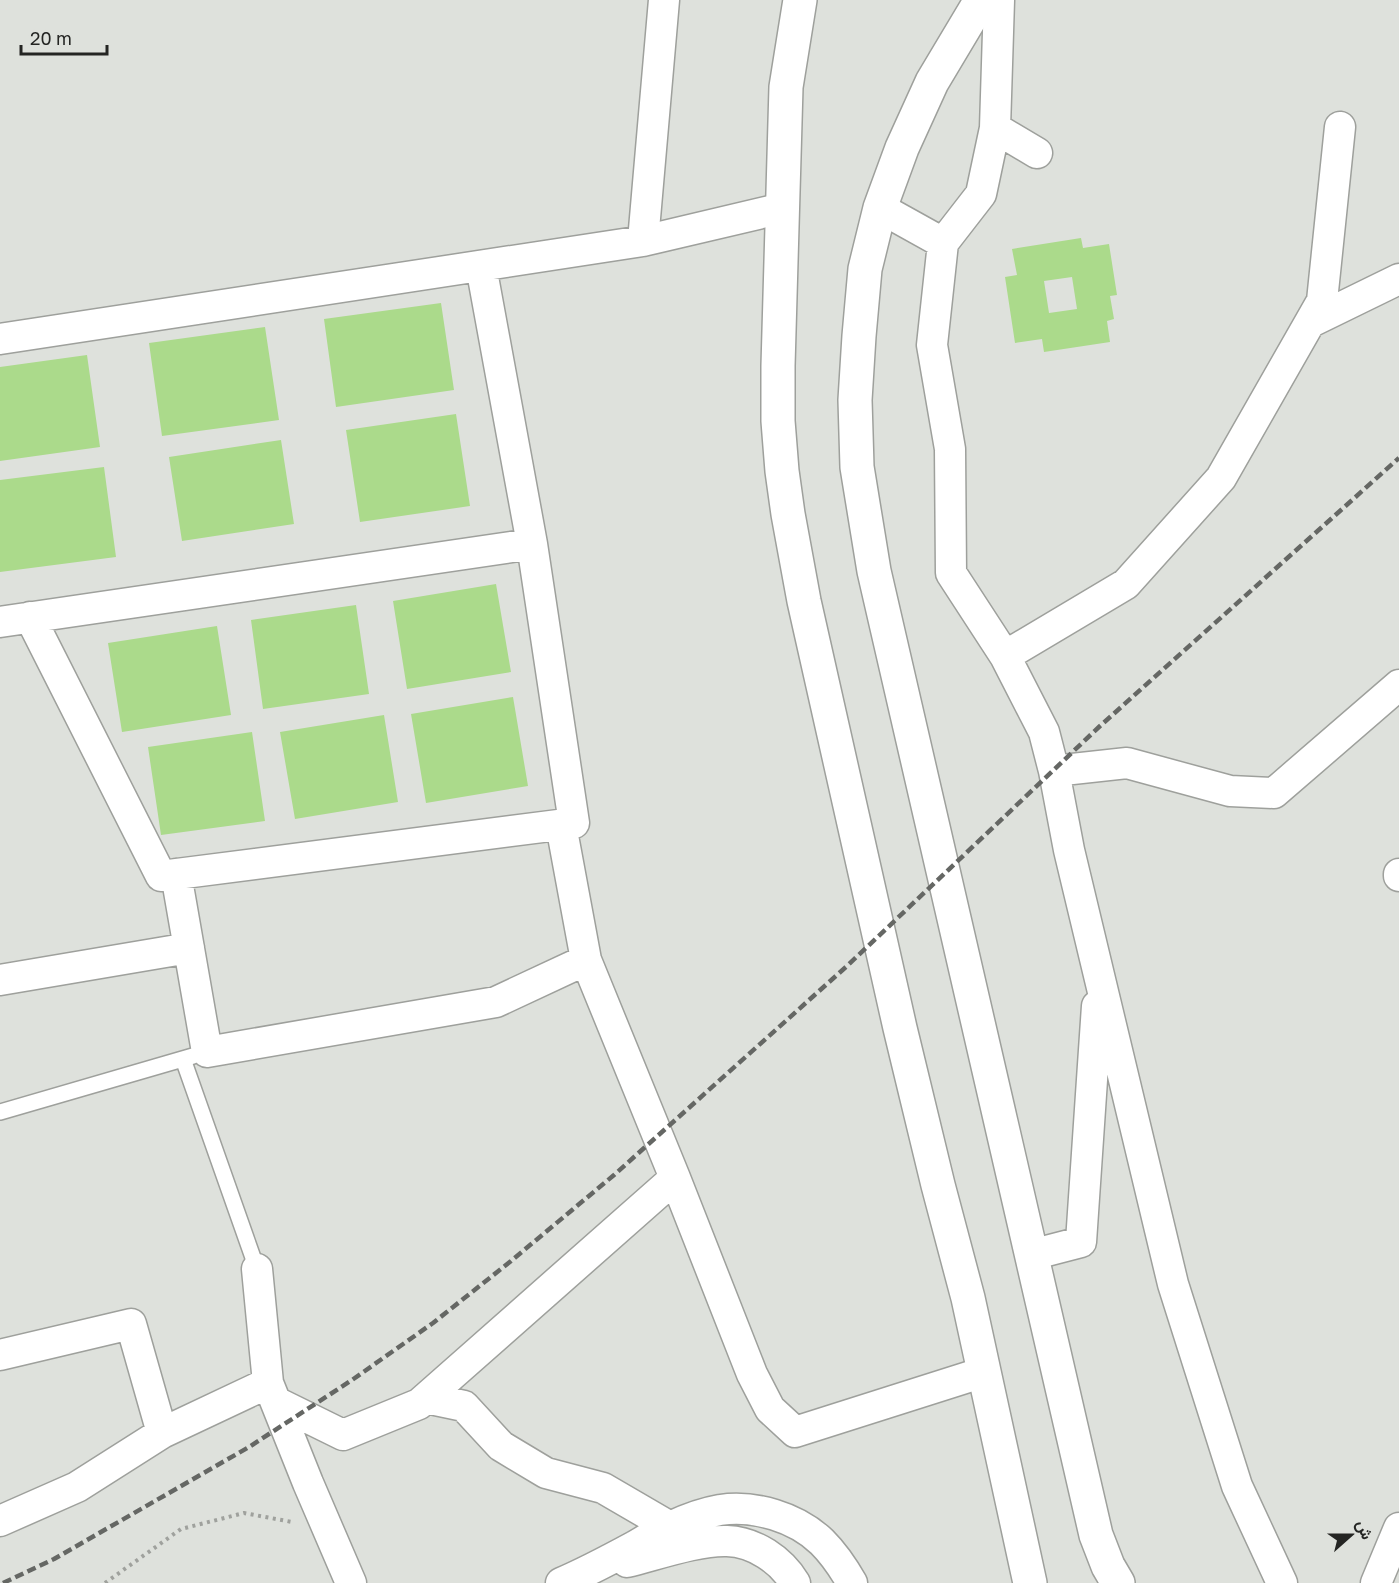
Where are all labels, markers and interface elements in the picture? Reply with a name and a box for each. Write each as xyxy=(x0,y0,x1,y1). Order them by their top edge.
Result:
scale bar xyxy=(21,18,106,56)
text: 20 m xyxy=(30,27,72,49)
north arrow xyxy=(1321,1505,1381,1565)
text: ش xyxy=(1352,1517,1378,1542)

